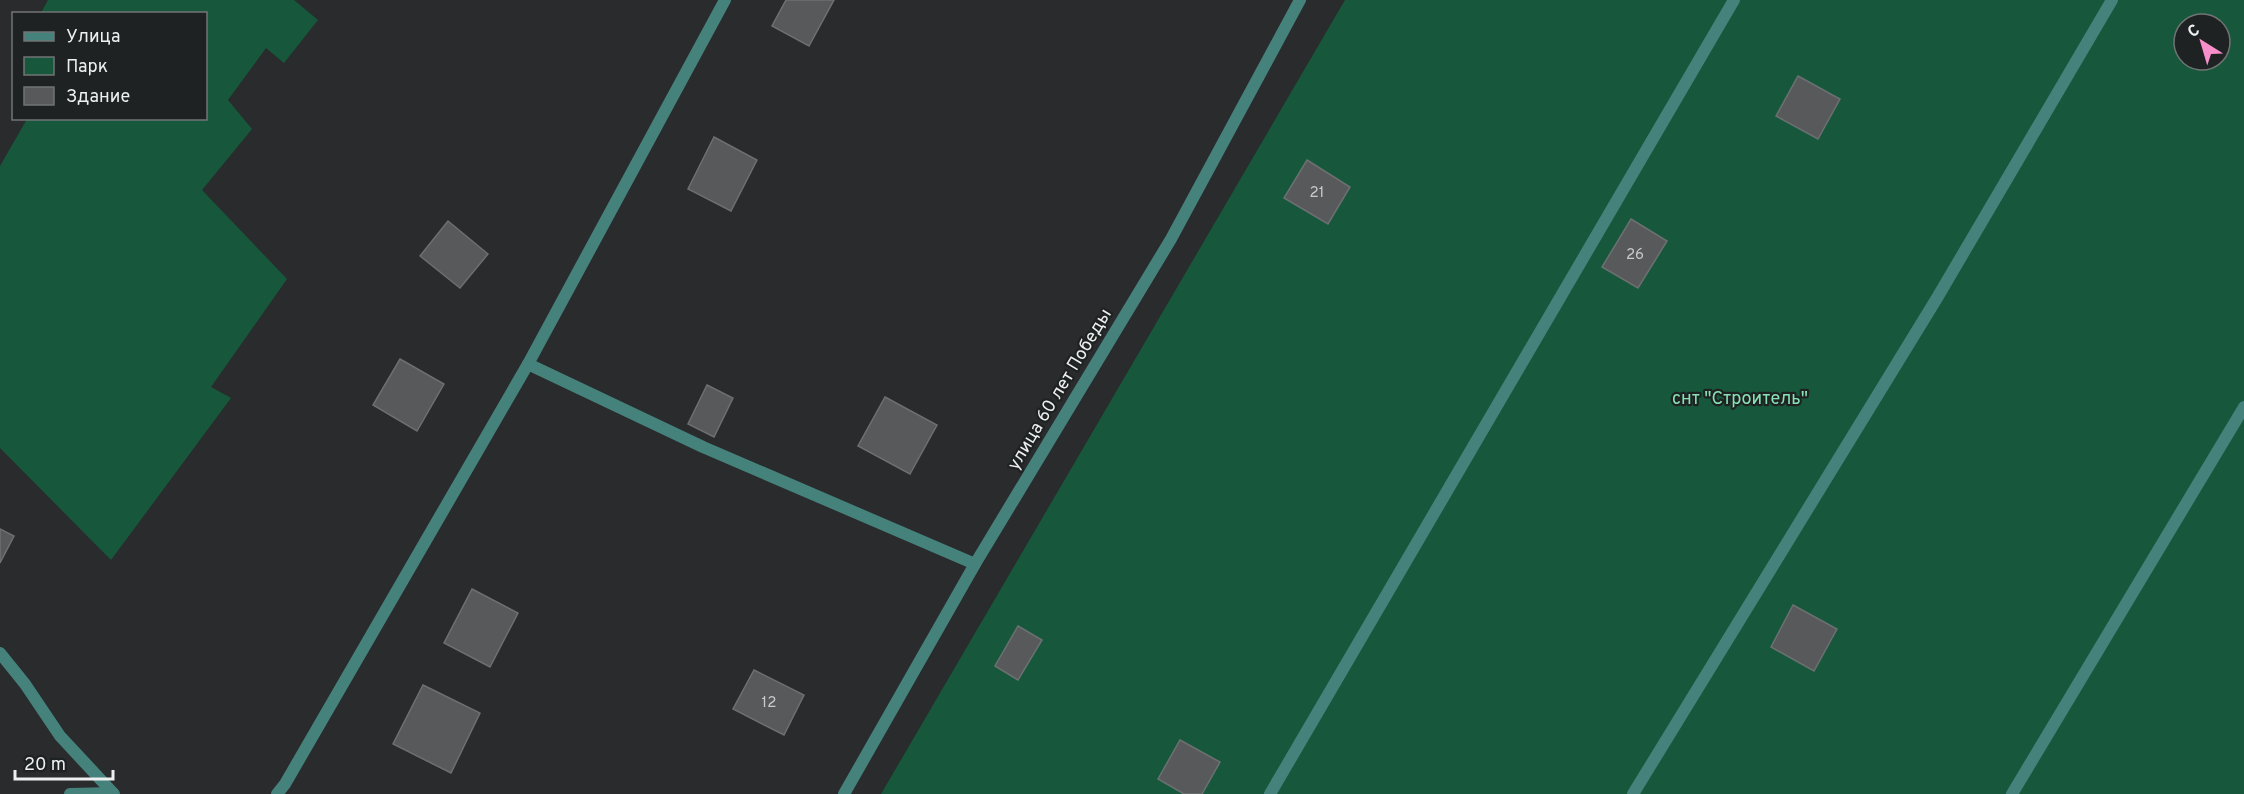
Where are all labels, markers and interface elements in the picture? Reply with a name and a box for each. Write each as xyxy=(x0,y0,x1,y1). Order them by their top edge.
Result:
legend xyxy=(12,12,207,120)
north arrow xyxy=(2172,12,2232,72)
text: С xyxy=(2184,21,2204,43)
text: Улица xyxy=(66,26,120,49)
text: Парк xyxy=(66,56,108,79)
text: Здание xyxy=(66,86,130,109)
house number: 21 xyxy=(1310,184,1324,203)
house number: 26 xyxy=(1626,246,1644,265)
street label: улица 60 лет Победы xyxy=(1003,305,1118,475)
park label: снт "Строитель" xyxy=(1672,388,1808,411)
house number: 12 xyxy=(762,694,776,713)
scale bar xyxy=(15,743,112,781)
text: 20 m xyxy=(24,754,66,777)

